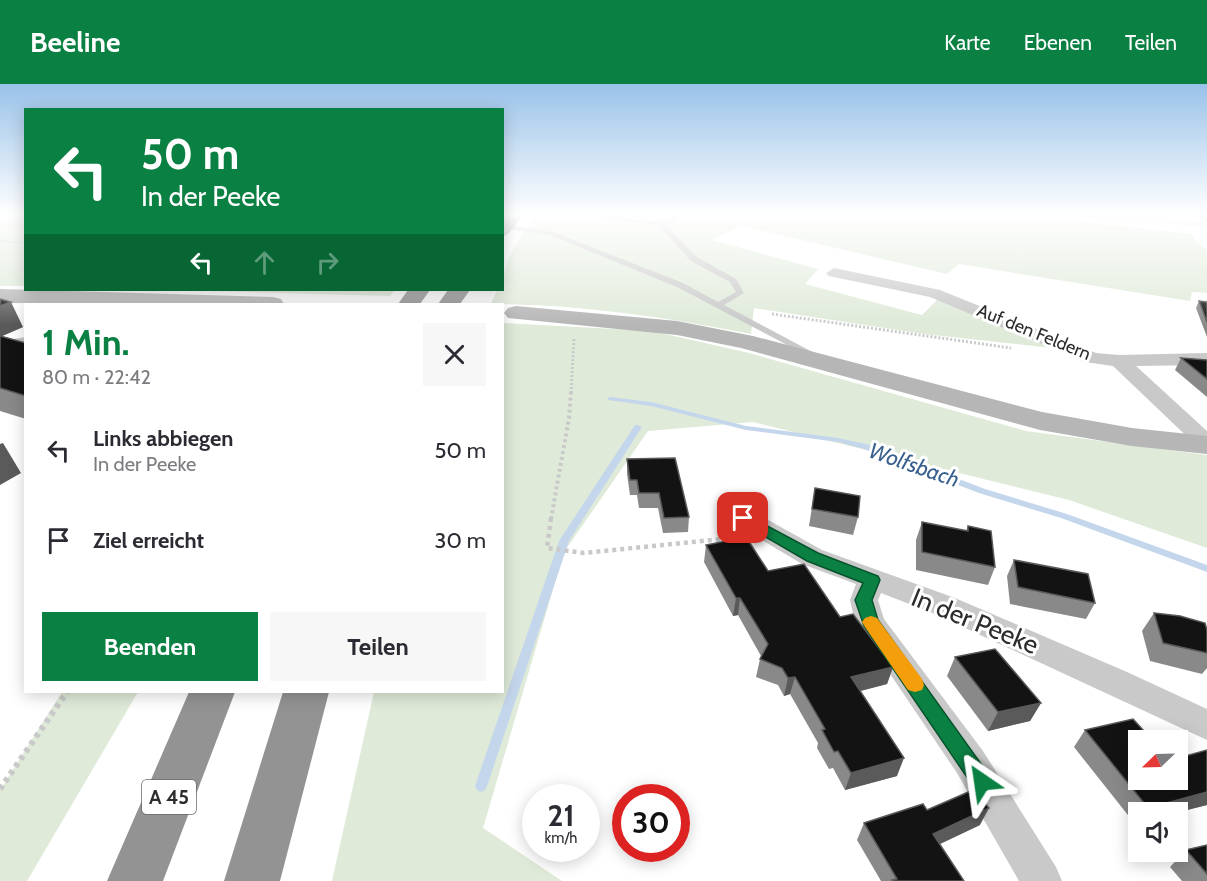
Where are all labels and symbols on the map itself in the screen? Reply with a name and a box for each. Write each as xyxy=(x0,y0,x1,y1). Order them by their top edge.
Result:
street label: Auf den Feldern xyxy=(974,299,1094,365)
water label: Wolfsbach xyxy=(865,437,963,493)
pin xyxy=(717,492,768,543)
street label: In der Peeke xyxy=(907,581,1043,661)
north arrow xyxy=(1128,730,1188,790)
position arrow xyxy=(950,750,1014,814)
road number: A 45 xyxy=(142,780,196,814)
speed limit sign: 30 xyxy=(612,784,690,862)

